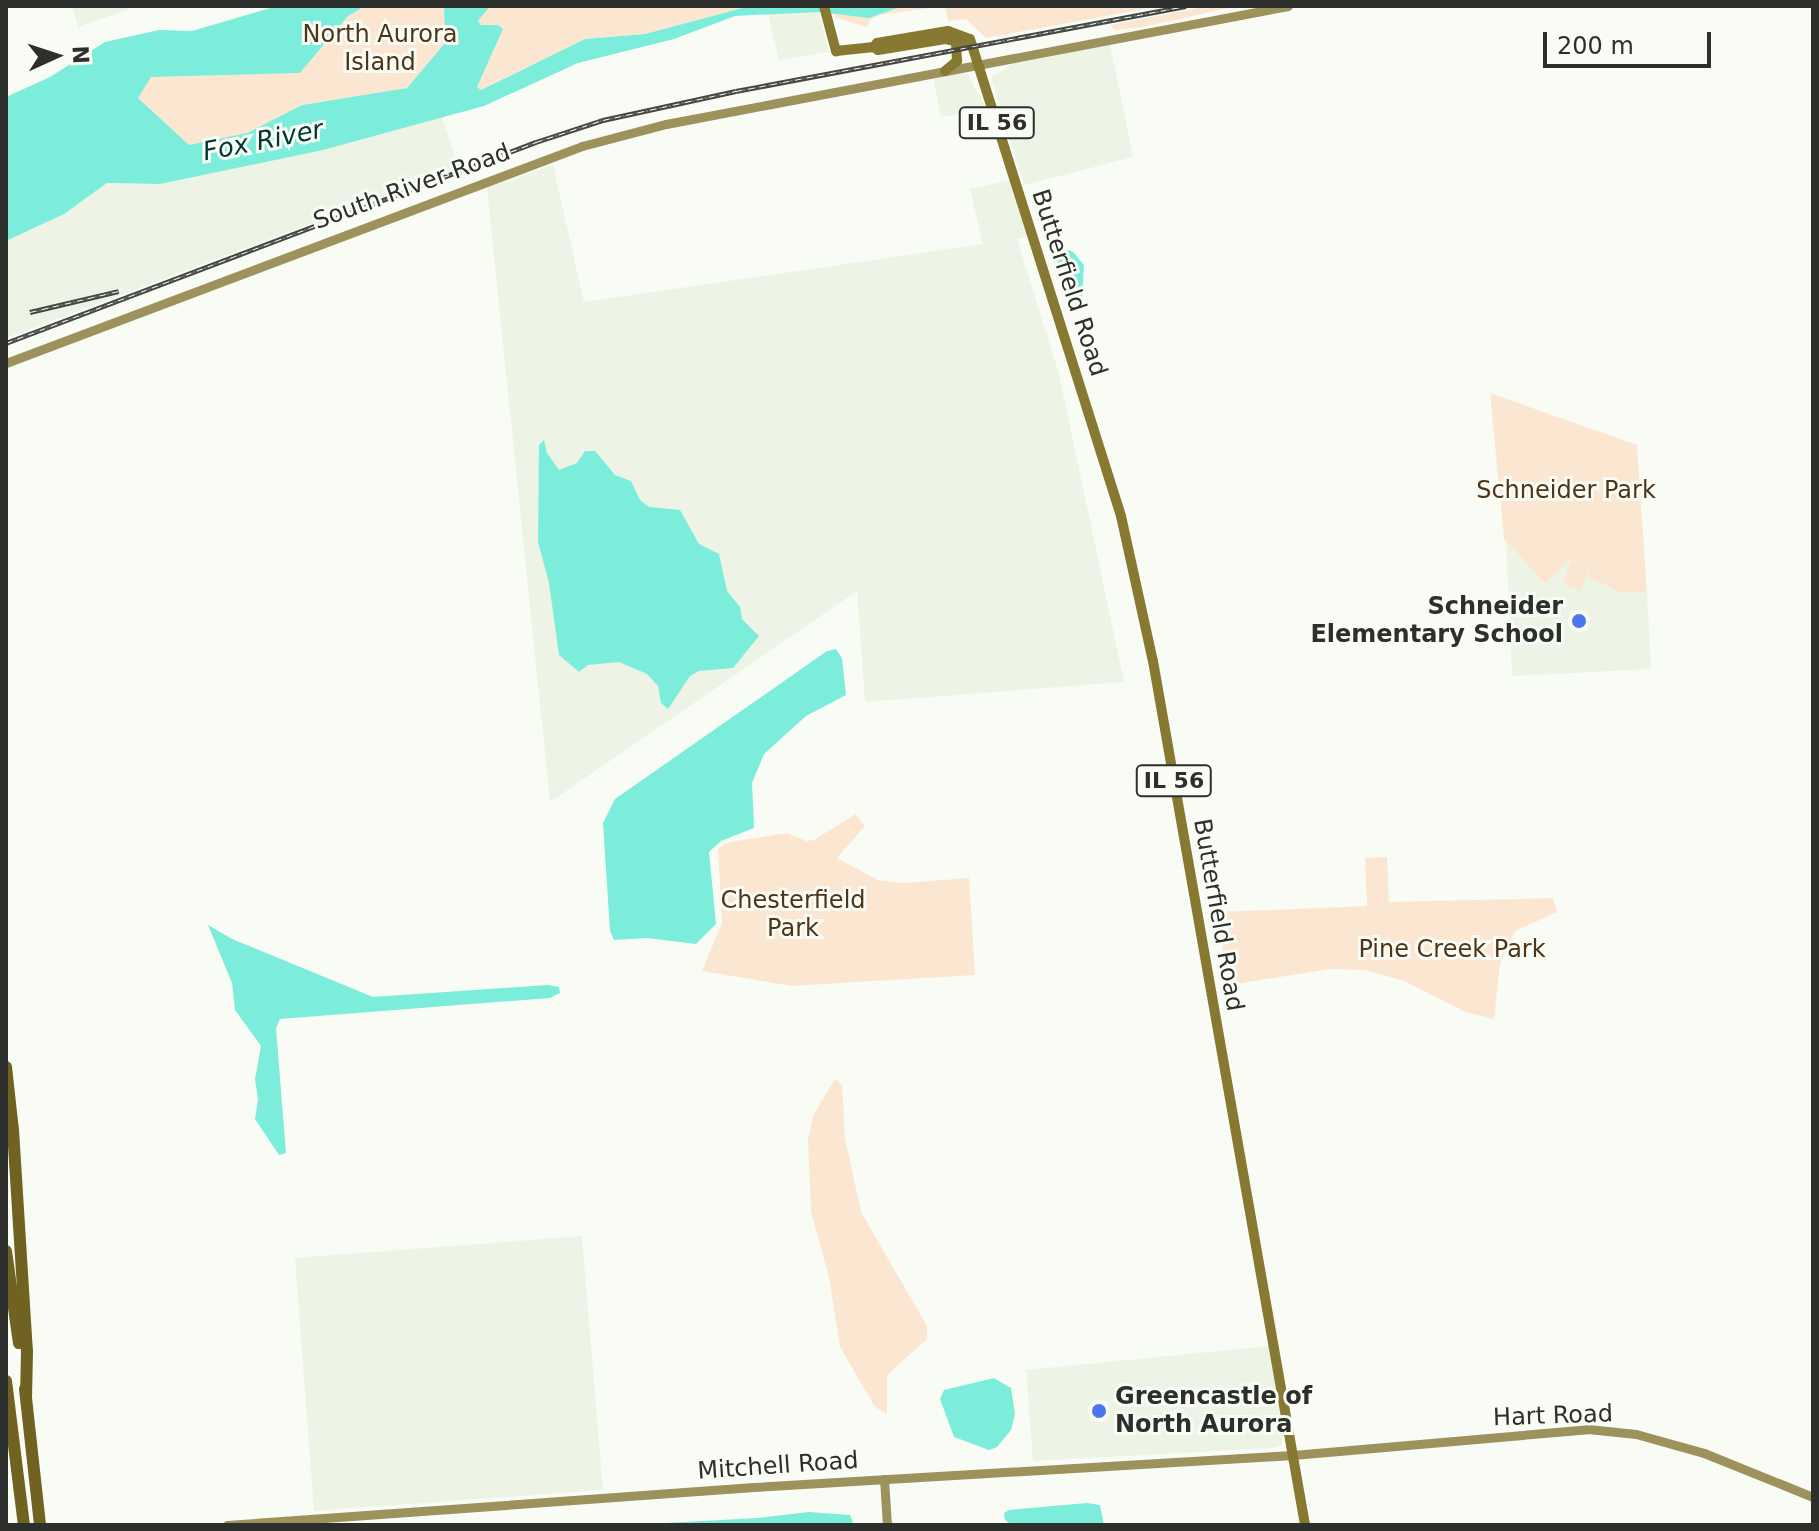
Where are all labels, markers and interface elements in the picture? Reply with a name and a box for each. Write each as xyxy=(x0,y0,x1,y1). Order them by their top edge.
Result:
north arrow xyxy=(16,16,96,96)
scale bar xyxy=(1547,16,1715,66)
park label: North Aurora Island xyxy=(303,21,457,77)
text: 200 m xyxy=(1557,32,1634,60)
text: N xyxy=(68,45,93,65)
road number: IL 56 xyxy=(957,105,1037,141)
water label: Fox River xyxy=(200,114,326,168)
street label: South River Road xyxy=(310,138,514,236)
street label: Butterfield Road xyxy=(1025,186,1113,380)
park label: Schneider Park xyxy=(1476,477,1656,505)
place label: Schneider Elementary School xyxy=(1310,593,1563,649)
marker: Schneider Elementary School xyxy=(1570,612,1588,630)
road number: IL 56 xyxy=(1134,763,1214,799)
street label: Butterfield Road xyxy=(1187,817,1249,1013)
park label: Chesterfield Park xyxy=(720,887,866,943)
park label: Pine Creek Park xyxy=(1358,936,1546,964)
place label: Greencastle of North Aurora xyxy=(1115,1383,1312,1439)
street label: Hart Road xyxy=(1493,1400,1613,1432)
marker: Greencastle of North Aurora xyxy=(1090,1402,1108,1420)
street label: Mitchell Road xyxy=(697,1446,859,1486)

